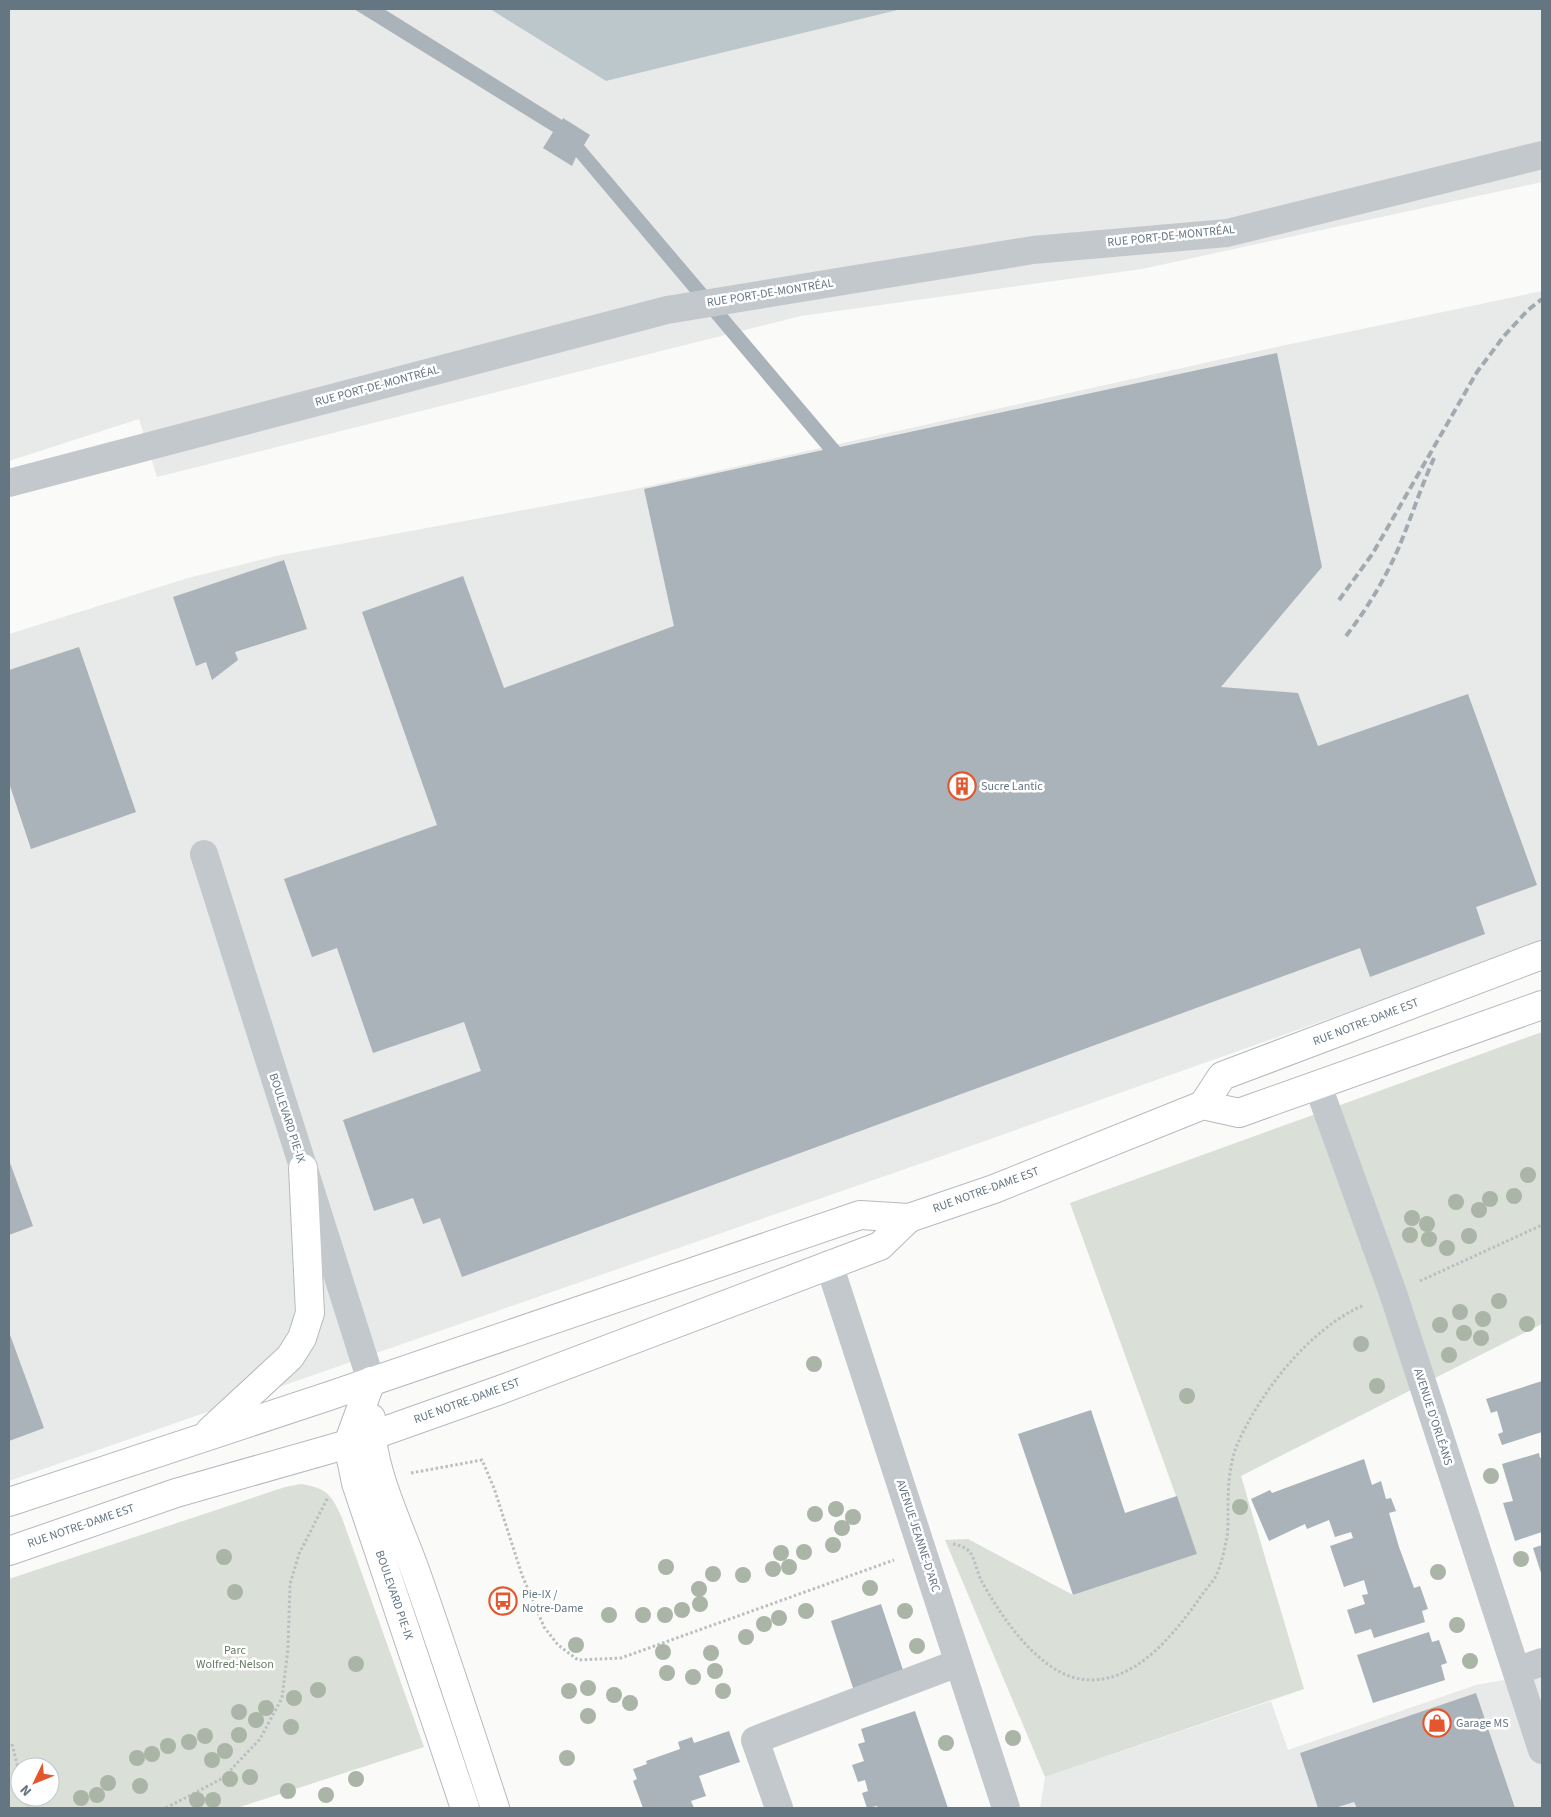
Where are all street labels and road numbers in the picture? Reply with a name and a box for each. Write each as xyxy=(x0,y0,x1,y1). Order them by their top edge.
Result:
street label: RUE PORT-DE-MONTRÉAL xyxy=(1107,221,1236,251)
street label: RUE PORT-DE-MONTRÉAL xyxy=(706,275,835,311)
street label: RUE PORT-DE-MONTRÉAL xyxy=(313,361,441,411)
street label: RUE NOTRE-DAME EST xyxy=(1311,994,1422,1050)
street label: BOULEVARD PIE-IX xyxy=(264,1071,310,1165)
street label: RUE NOTRE-DAME EST xyxy=(930,1163,1042,1217)
street label: AVENUE D'ORLÉANS xyxy=(1409,1366,1457,1468)
street label: RUE NOTRE-DAME EST xyxy=(411,1374,523,1428)
street label: AVENUE JEANNE-D'ARC xyxy=(892,1478,944,1594)
street label: RUE NOTRE-DAME EST xyxy=(25,1500,137,1552)
street label: BOULEVARD PIE-IX xyxy=(371,1548,417,1642)

